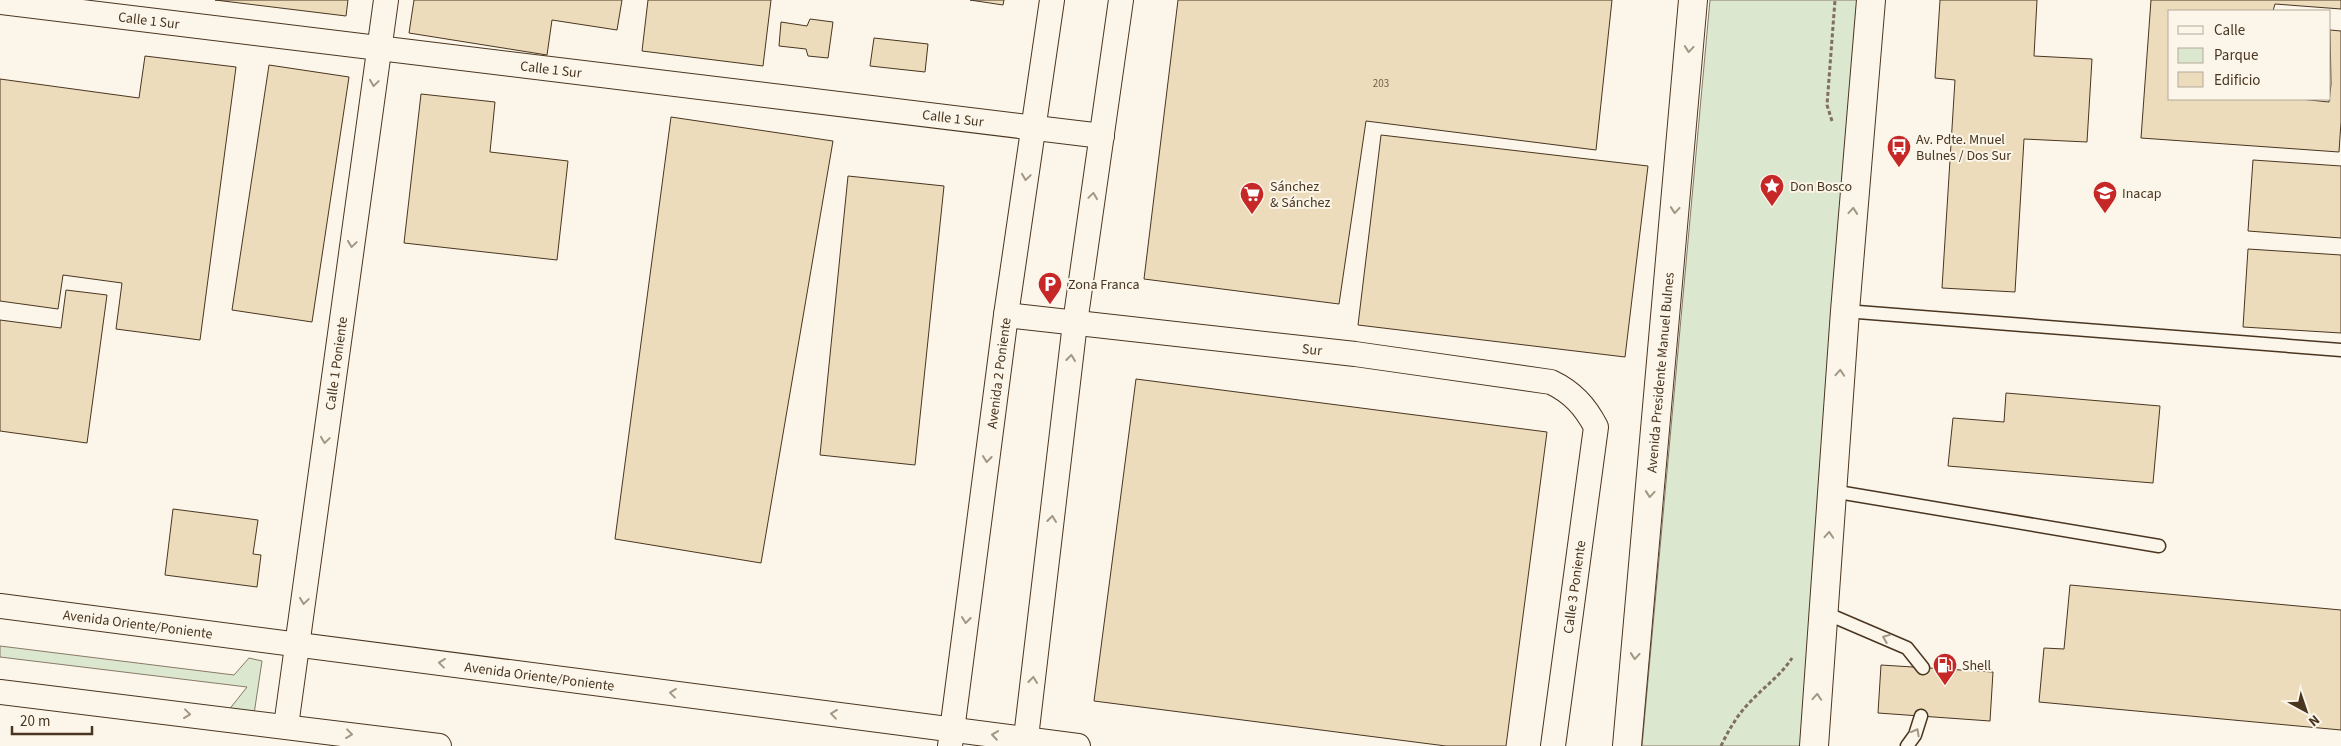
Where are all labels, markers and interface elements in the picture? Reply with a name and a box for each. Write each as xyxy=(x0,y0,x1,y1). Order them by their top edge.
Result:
street label: Calle 1 Sur xyxy=(117,7,181,35)
legend xyxy=(2168,10,2331,100)
text: Calle xyxy=(2214,20,2245,41)
one-way arrow xyxy=(1684,45,1695,53)
text: Parque xyxy=(2214,45,2258,66)
street label: Calle 1 Sur xyxy=(519,56,583,84)
text: Edificio xyxy=(2214,70,2261,91)
house number: 203 xyxy=(1373,76,1389,91)
one-way arrow xyxy=(369,79,380,87)
street label: Calle 1 Sur xyxy=(921,105,985,133)
place label: Av. Pdte. Mnuel Bulnes / Dos Sur xyxy=(1916,130,2011,166)
bus stop icon: Av. Pdte. Mnuel Bulnes / Dos Sur xyxy=(1886,134,1912,168)
one-way arrow xyxy=(1021,173,1032,181)
place icon: Don Bosco xyxy=(1759,173,1785,207)
place label: Sánchez & Sánchez xyxy=(1270,177,1330,213)
place label: Don Bosco xyxy=(1790,177,1852,197)
school or university icon: Inacap xyxy=(2092,180,2118,214)
supermarket icon: Sánchez & Sánchez xyxy=(1239,181,1265,215)
place label: Inacap xyxy=(2122,184,2162,204)
one-way arrow xyxy=(1087,192,1098,200)
one-way arrow xyxy=(1670,207,1681,215)
one-way arrow xyxy=(1847,207,1858,215)
one-way arrow xyxy=(347,240,358,248)
parking icon: Zona Franca xyxy=(1037,271,1063,305)
street label: Avenida Presidente Manuel Bulnes xyxy=(1642,271,1680,474)
place label: Zona Franca xyxy=(1068,275,1140,295)
street label: Calle 1 Poniente xyxy=(321,315,353,412)
street label: Avenida 2 Poniente xyxy=(982,316,1017,430)
street label: Sur xyxy=(1301,339,1323,361)
one-way arrow xyxy=(1065,353,1076,361)
one-way arrow xyxy=(1835,369,1846,377)
one-way arrow xyxy=(321,435,331,444)
one-way arrow xyxy=(983,455,993,464)
one-way arrow xyxy=(1645,491,1656,499)
one-way arrow xyxy=(1046,515,1057,523)
one-way arrow xyxy=(1823,531,1834,539)
street label: Calle 3 Poniente xyxy=(1559,539,1591,635)
one-way arrow xyxy=(299,596,309,605)
street label: Avenida Oriente/Poniente xyxy=(62,605,214,645)
one-way arrow xyxy=(962,616,972,625)
one-way arrow xyxy=(1882,634,1891,644)
one-way arrow xyxy=(1630,652,1641,660)
fuel station icon: Shell xyxy=(1932,652,1958,686)
place label: Shell xyxy=(1962,656,1992,676)
street label: Avenida Oriente/Poniente xyxy=(463,657,615,697)
one-way arrow xyxy=(438,658,447,668)
one-way arrow xyxy=(1027,676,1038,684)
north arrow xyxy=(2281,686,2331,736)
one-way arrow xyxy=(668,688,676,699)
one-way arrow xyxy=(1812,693,1823,701)
scale bar xyxy=(12,704,92,736)
one-way arrow xyxy=(184,708,192,719)
one-way arrow xyxy=(830,709,838,720)
text: N xyxy=(2304,710,2324,731)
text: 20 m xyxy=(20,711,50,732)
one-way arrow xyxy=(345,728,353,739)
one-way arrow xyxy=(1910,728,1920,737)
one-way arrow xyxy=(991,730,999,741)

